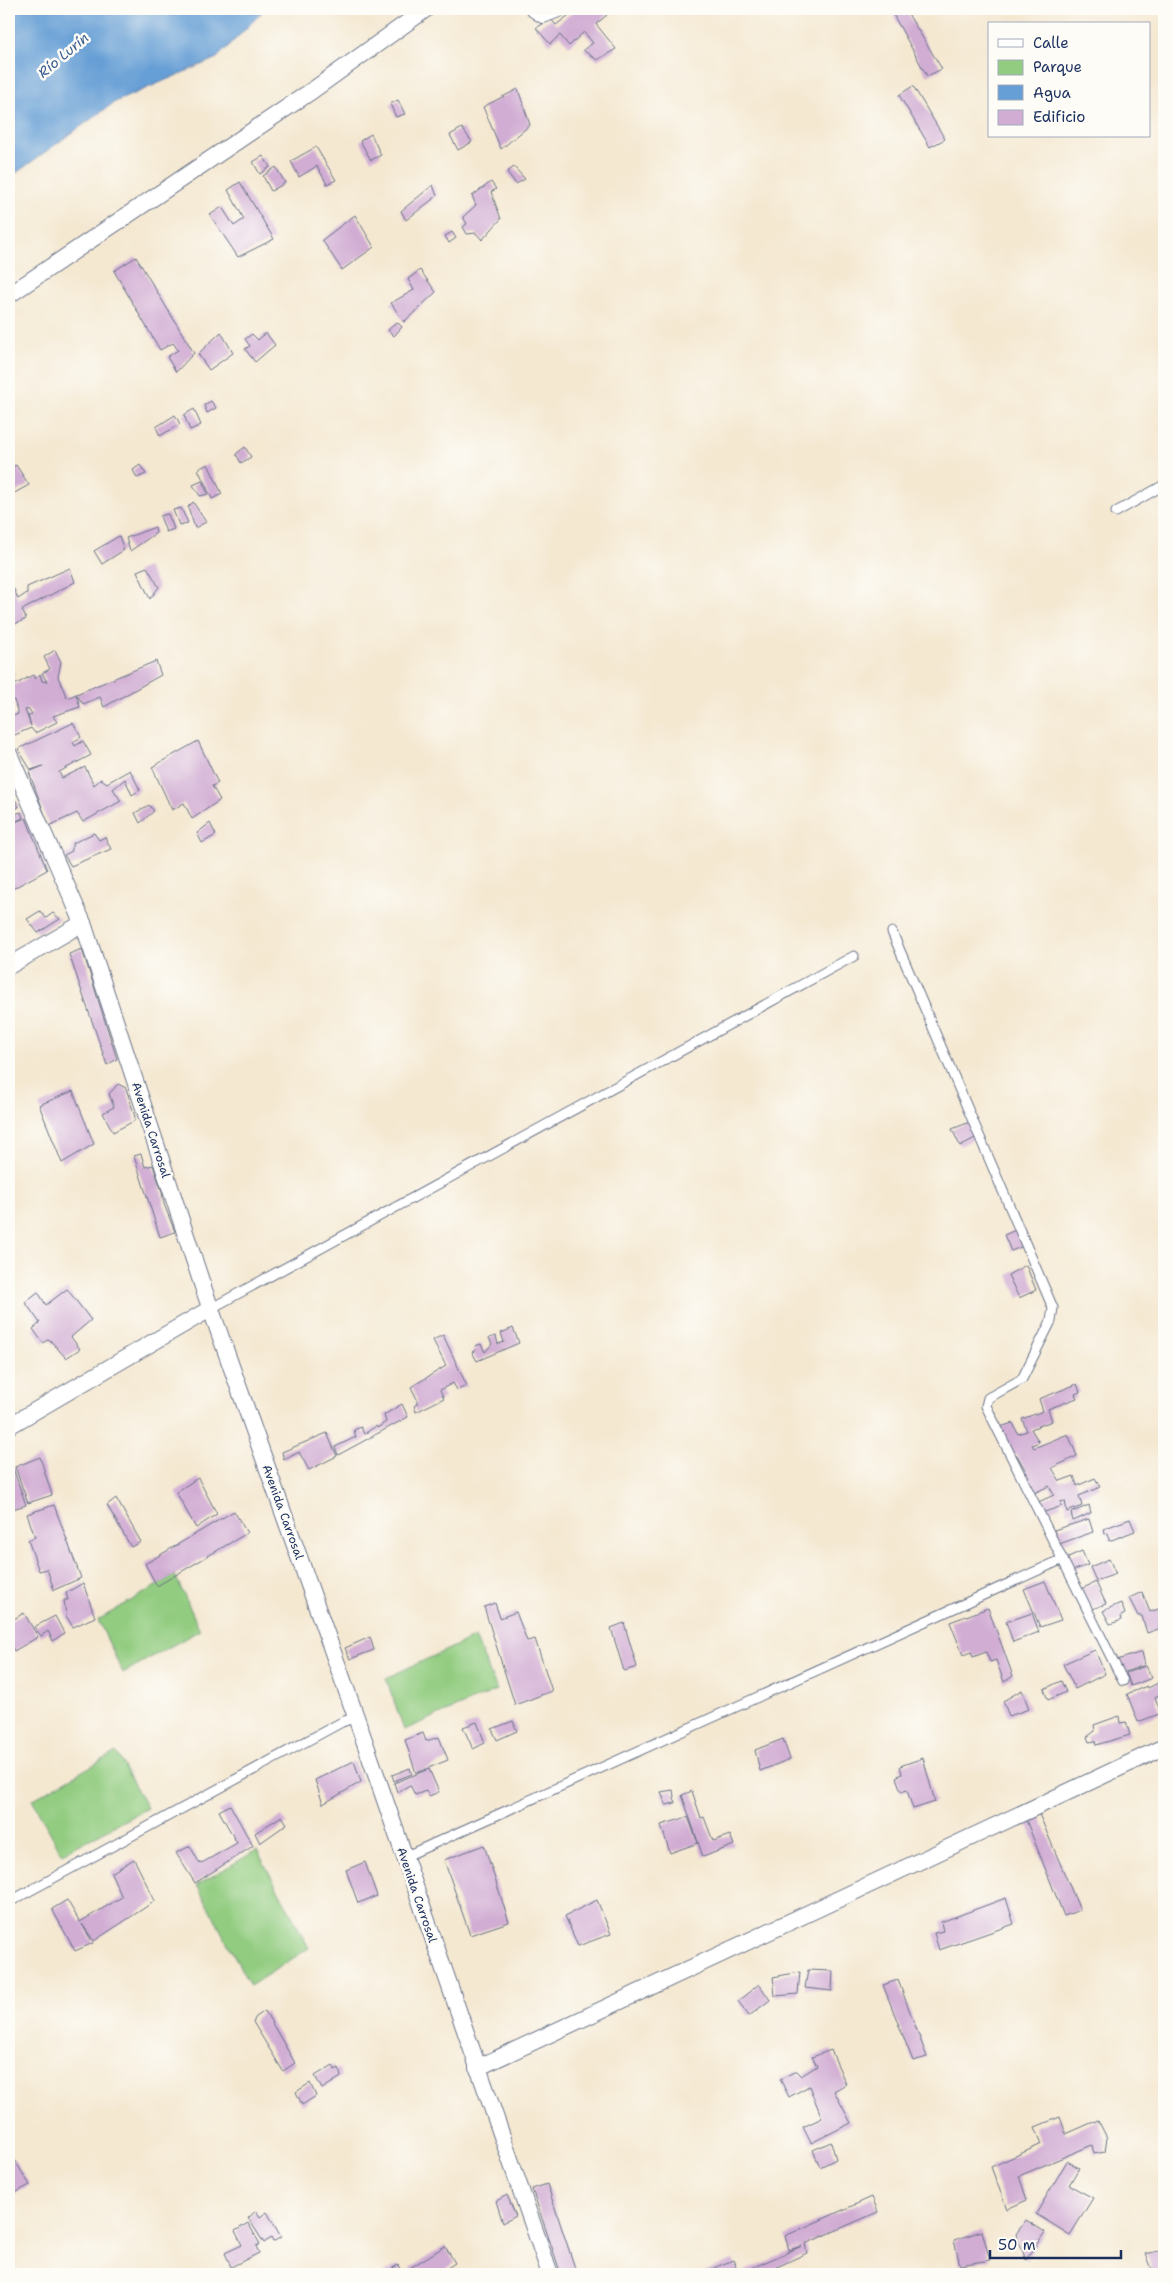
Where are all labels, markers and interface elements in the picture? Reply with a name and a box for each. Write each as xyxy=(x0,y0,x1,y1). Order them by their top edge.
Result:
legend xyxy=(988,22,1150,138)
water label: Río Lurín xyxy=(34,29,92,81)
text: Calle xyxy=(1033,33,1069,53)
text: Parque xyxy=(1033,57,1082,77)
text: Agua xyxy=(1033,83,1072,103)
text: Edificio xyxy=(1033,107,1085,127)
street label: Avenida Carrosal xyxy=(128,1080,174,1180)
street label: Avenida Carrosal xyxy=(258,1462,308,1562)
street label: Avenida Carrosal xyxy=(393,1845,441,1945)
scale bar xyxy=(990,2228,1122,2260)
text: 50 m xyxy=(998,2235,1036,2255)

